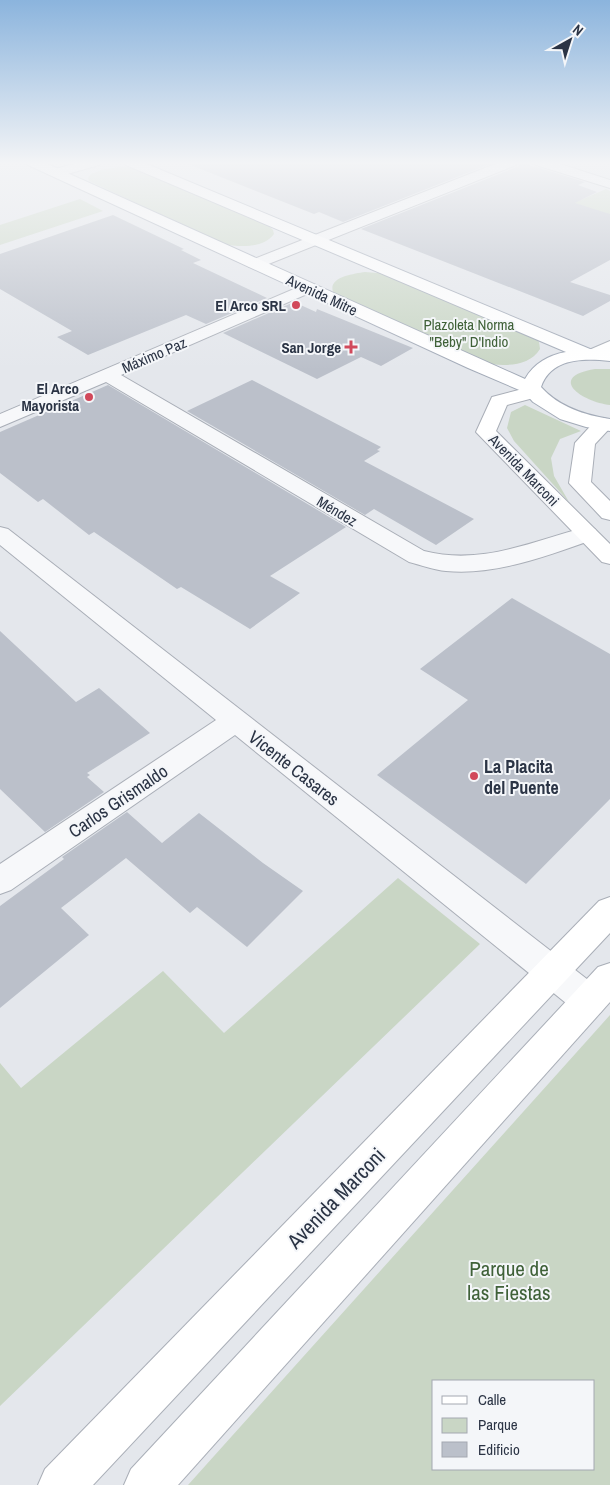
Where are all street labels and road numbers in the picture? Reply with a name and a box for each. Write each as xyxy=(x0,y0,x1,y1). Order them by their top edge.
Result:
street label: Avenida Mitre xyxy=(282,269,361,321)
street label: Máximo Paz xyxy=(118,332,190,378)
street label: Avenida Marconi xyxy=(484,429,564,511)
street label: Méndez xyxy=(313,491,361,531)
street label: Vicente Casares xyxy=(243,725,345,811)
street label: Carlos Grismaldo xyxy=(63,759,173,843)
street label: Avenida Marconi xyxy=(280,1141,392,1256)

